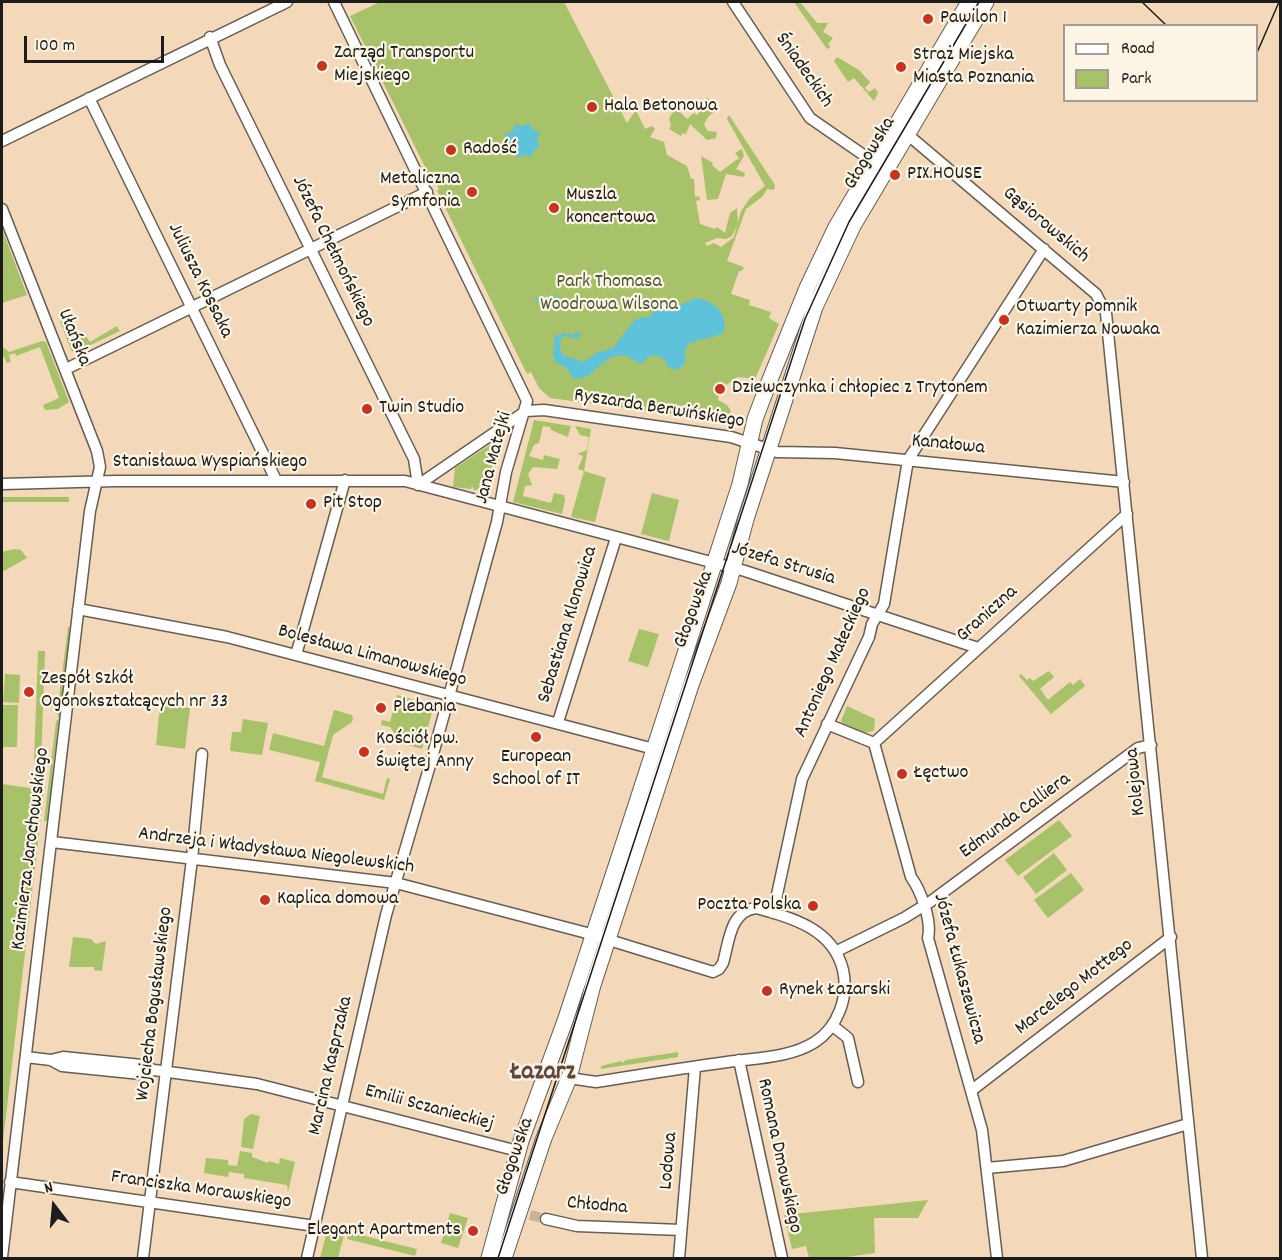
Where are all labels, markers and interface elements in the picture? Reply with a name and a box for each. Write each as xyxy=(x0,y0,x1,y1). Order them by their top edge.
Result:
place label: Pawilon 1 xyxy=(940,7,1007,31)
marker: Pawilon 1 xyxy=(921,12,935,26)
scale bar xyxy=(27,24,166,62)
legend xyxy=(1063,24,1258,102)
street label: Śniadeckich xyxy=(769,29,837,113)
text: 100 m xyxy=(35,34,75,59)
text: Road xyxy=(1121,37,1155,62)
place label: Zarząd Transportu Miejskiego xyxy=(334,42,474,89)
place label: Straż Miejska Miasta Poznania xyxy=(913,44,1034,91)
marker: Zarząd Transportu Miejskiego xyxy=(315,59,329,73)
marker: Straż Miejska Miasta Poznania xyxy=(894,60,908,74)
text: Park xyxy=(1121,67,1152,92)
place label: Hala Betonowa xyxy=(604,95,717,119)
marker: Hala Betonowa xyxy=(585,100,599,114)
street label: Głogowska xyxy=(840,113,902,195)
place label: Radość xyxy=(463,138,517,162)
marker: Radość xyxy=(444,143,458,157)
place label: PIX.HOUSE xyxy=(907,163,982,187)
place label: Metaliczna Symfonia xyxy=(380,168,460,215)
marker: PIX.HOUSE xyxy=(888,168,902,182)
street label: Józefa Chełmońskiego xyxy=(285,173,379,331)
street label: Gąsiorowskich xyxy=(996,183,1094,269)
place label: Muszla koncertowa xyxy=(566,184,655,231)
marker: Metaliczna Symfonia xyxy=(465,185,479,199)
marker: Muszla koncertowa xyxy=(547,201,561,215)
street label: Juliusza Kossaka xyxy=(161,220,237,342)
park label: Park Thomasa Woodrowa Wilsona xyxy=(540,271,678,318)
place label: Otwarty pomnik Kazimierza Nowaka xyxy=(1016,296,1160,343)
street label: Ułańska xyxy=(51,306,95,370)
marker: Otwarty pomnik Kazimierza Nowaka xyxy=(997,313,1011,327)
place label: Dziewczynka i chłopiec z Trytonem xyxy=(732,377,988,401)
marker: Dziewczynka i chłopiec z Trytonem xyxy=(713,382,727,396)
street label: Ryszarda Berwińskiego xyxy=(572,385,746,435)
place label: Twin Studio xyxy=(379,397,464,421)
marker: Twin Studio xyxy=(360,402,374,416)
street label: Jana Matejki xyxy=(471,409,519,507)
street label: Kanałowa xyxy=(910,430,986,462)
street label: Stanisława Wyspiańskiego xyxy=(113,451,307,475)
place label: Pit Stop xyxy=(323,492,382,516)
marker: Pit Stop xyxy=(304,497,318,511)
street label: Józefa Strusia xyxy=(728,538,838,592)
street label: Sebastiana Klonowica xyxy=(534,544,604,706)
street label: Głogowska xyxy=(670,568,720,652)
street label: Graniczna xyxy=(952,581,1024,649)
street label: Antoniego Małeckiego xyxy=(790,584,878,742)
street label: Bolesława Limanowskiego xyxy=(275,620,469,694)
place label: Zespół Szkół Ogónokształcących nr 33 xyxy=(41,668,228,715)
marker: Zespół Szkół Ogónokształcących nr 33 xyxy=(22,685,36,699)
place label: Plebania xyxy=(393,696,456,720)
marker: Plebania xyxy=(374,701,388,715)
place label: Kościół pw. Świętej Anny xyxy=(376,728,473,775)
marker: European School of IT xyxy=(529,730,543,744)
marker: Kościół pw. Świętej Anny xyxy=(357,745,371,759)
street label: Kazimierza Jarochowskiego xyxy=(8,746,56,952)
place label: European School of IT xyxy=(492,746,580,793)
street label: Kolejowa xyxy=(1122,747,1152,817)
place label: Łęctwo xyxy=(914,762,968,786)
marker: Łęctwo xyxy=(895,767,909,781)
street label: Edmunda Calliera xyxy=(956,769,1076,865)
street label: Andrzeja i Władysława Niegolewskich xyxy=(137,823,415,881)
place label: Kaplica domowa xyxy=(277,888,398,912)
street label: Józefa Łukaszewicza xyxy=(926,891,990,1047)
marker: Kaplica domowa xyxy=(258,893,272,907)
place label: Poczta Polska xyxy=(697,894,801,918)
marker: Poczta Polska xyxy=(806,899,820,913)
street label: Wojciecha Bogusławskiego xyxy=(132,906,180,1102)
street label: Marcelego Mottego xyxy=(1011,935,1139,1041)
place label: Rynek Łazarski xyxy=(779,979,890,1003)
marker: Rynek Łazarski xyxy=(760,984,774,998)
street label: Marcina Kasprzaka xyxy=(304,994,360,1138)
district label: Łazarz xyxy=(511,1058,575,1090)
street label: Romana Dmowskiego xyxy=(750,1076,806,1236)
street label: Emilii Sczanieckiej xyxy=(362,1080,496,1138)
street label: Głogowska xyxy=(492,1115,540,1199)
street label: Lodowa xyxy=(656,1131,684,1191)
street label: Franciszka Morawskiego xyxy=(109,1166,293,1216)
north arrow xyxy=(24,1176,84,1236)
text: N xyxy=(42,1176,56,1200)
street label: Chłodna xyxy=(566,1192,628,1222)
place label: Elegant Apartments xyxy=(307,1219,461,1243)
marker: Elegant Apartments xyxy=(466,1224,480,1238)

